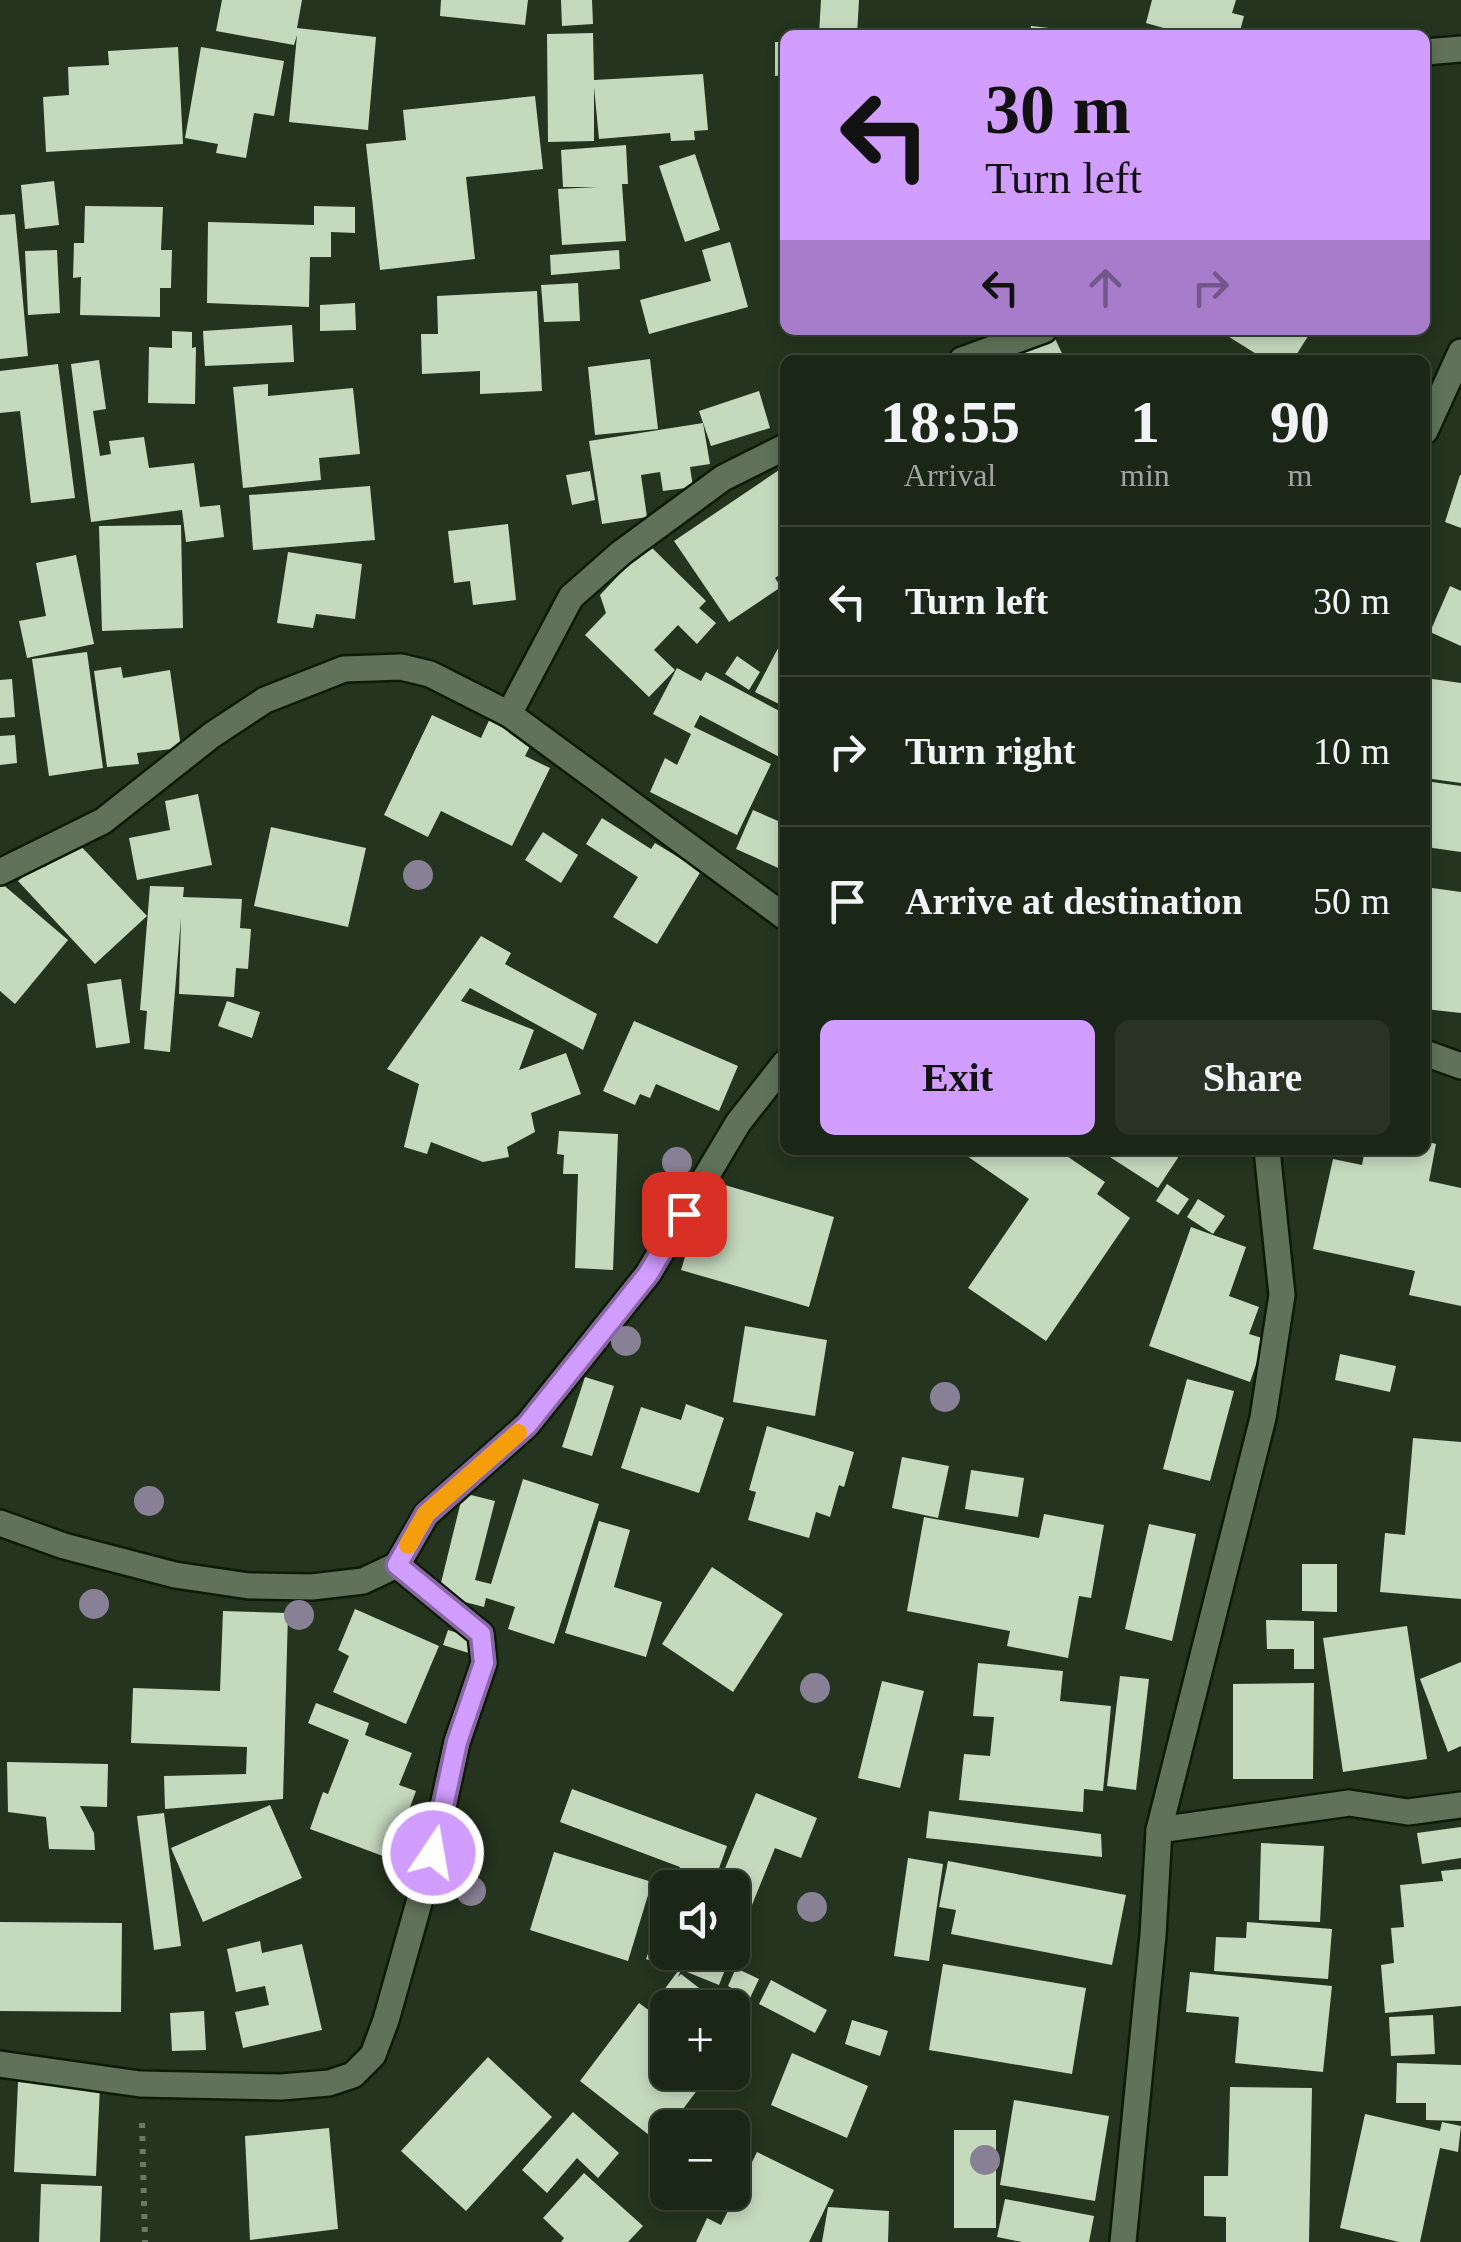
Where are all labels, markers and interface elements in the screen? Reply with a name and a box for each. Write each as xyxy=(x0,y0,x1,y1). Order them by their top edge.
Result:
icon: left xyxy=(820,70,950,200)
text: 30 m xyxy=(985,71,1131,148)
text: Turn left xyxy=(985,153,1142,203)
icon: left xyxy=(973,260,1028,315)
icon: ahead xyxy=(1078,260,1133,315)
icon: right xyxy=(1183,260,1238,315)
text: 18:55 xyxy=(880,389,1020,455)
text: 1 xyxy=(1130,389,1160,455)
text: 90 xyxy=(1270,389,1330,455)
text: Arrival xyxy=(904,457,996,493)
text: min xyxy=(1120,457,1170,493)
text: m xyxy=(1287,457,1312,493)
icon: left xyxy=(820,574,875,629)
text: Turn left xyxy=(905,580,1048,622)
text: 30 m xyxy=(1313,580,1390,622)
icon: right xyxy=(820,724,875,779)
text: Turn right xyxy=(905,730,1076,772)
text: 10 m xyxy=(1313,730,1390,772)
icon: arrive xyxy=(820,874,875,929)
text: Arrive at destination xyxy=(905,880,1243,922)
text: 50 m xyxy=(1313,880,1390,922)
button: Exit xyxy=(820,1020,1095,1135)
button: Share xyxy=(1115,1020,1390,1135)
pin xyxy=(642,1172,727,1257)
icon: arrive xyxy=(657,1187,712,1242)
position arrow xyxy=(381,1801,485,1905)
map controls xyxy=(650,1870,750,2210)
button: sound xyxy=(650,1870,750,1970)
button: + xyxy=(650,1990,750,2090)
button: − xyxy=(650,2110,750,2210)

